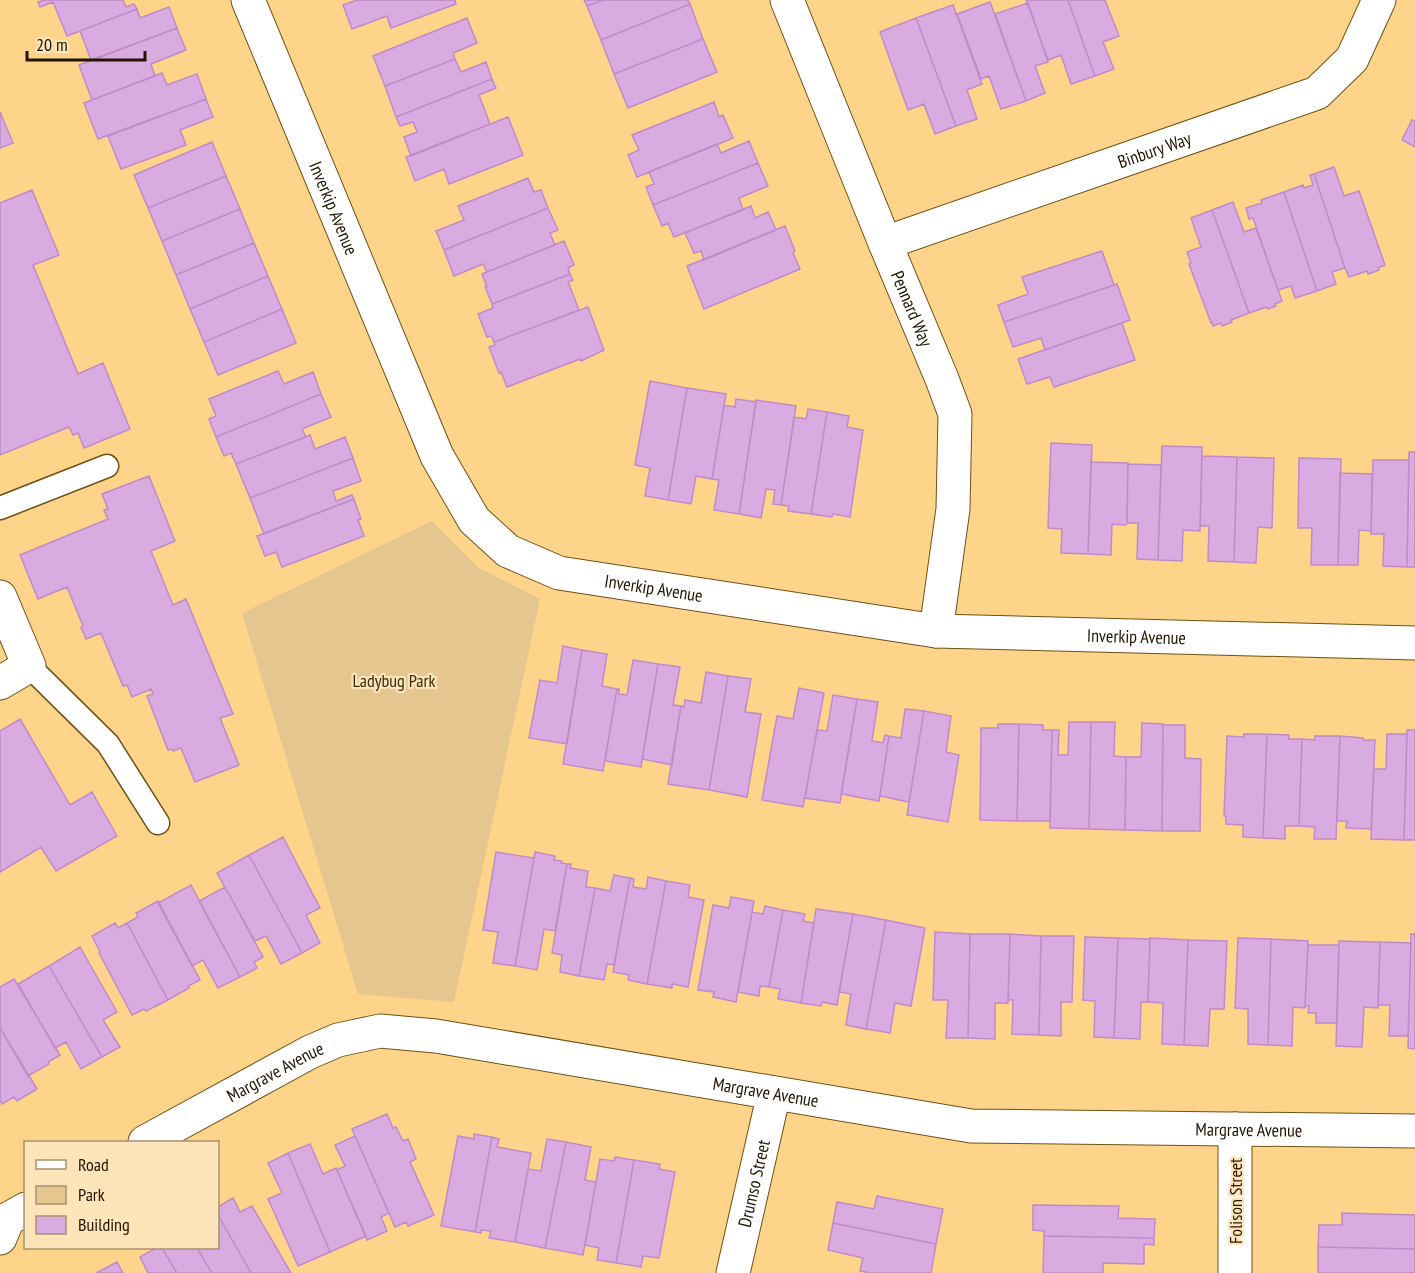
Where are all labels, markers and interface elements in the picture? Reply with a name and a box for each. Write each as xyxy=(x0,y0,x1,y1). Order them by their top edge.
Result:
scale bar xyxy=(27,24,146,62)
text: 20 m xyxy=(36,33,68,56)
street label: Binbury Way xyxy=(1115,126,1194,173)
street label: Inverkip Avenue xyxy=(305,158,364,258)
street label: Pennard Way xyxy=(886,267,939,350)
street label: Inverkip Avenue xyxy=(603,569,705,606)
street label: Inverkip Avenue xyxy=(1087,623,1186,649)
park label: Ladybug Park xyxy=(353,669,435,692)
street label: Margrave Avenue xyxy=(223,1036,327,1107)
street label: Margrave Avenue xyxy=(711,1071,820,1112)
street label: Margrave Avenue xyxy=(1195,1117,1302,1141)
street label: Drumso Street xyxy=(732,1137,775,1229)
legend xyxy=(24,1141,219,1249)
text: Road xyxy=(78,1153,109,1176)
street label: Folison Street xyxy=(1224,1158,1247,1244)
text: Park xyxy=(78,1183,105,1206)
text: Building xyxy=(78,1213,130,1236)

